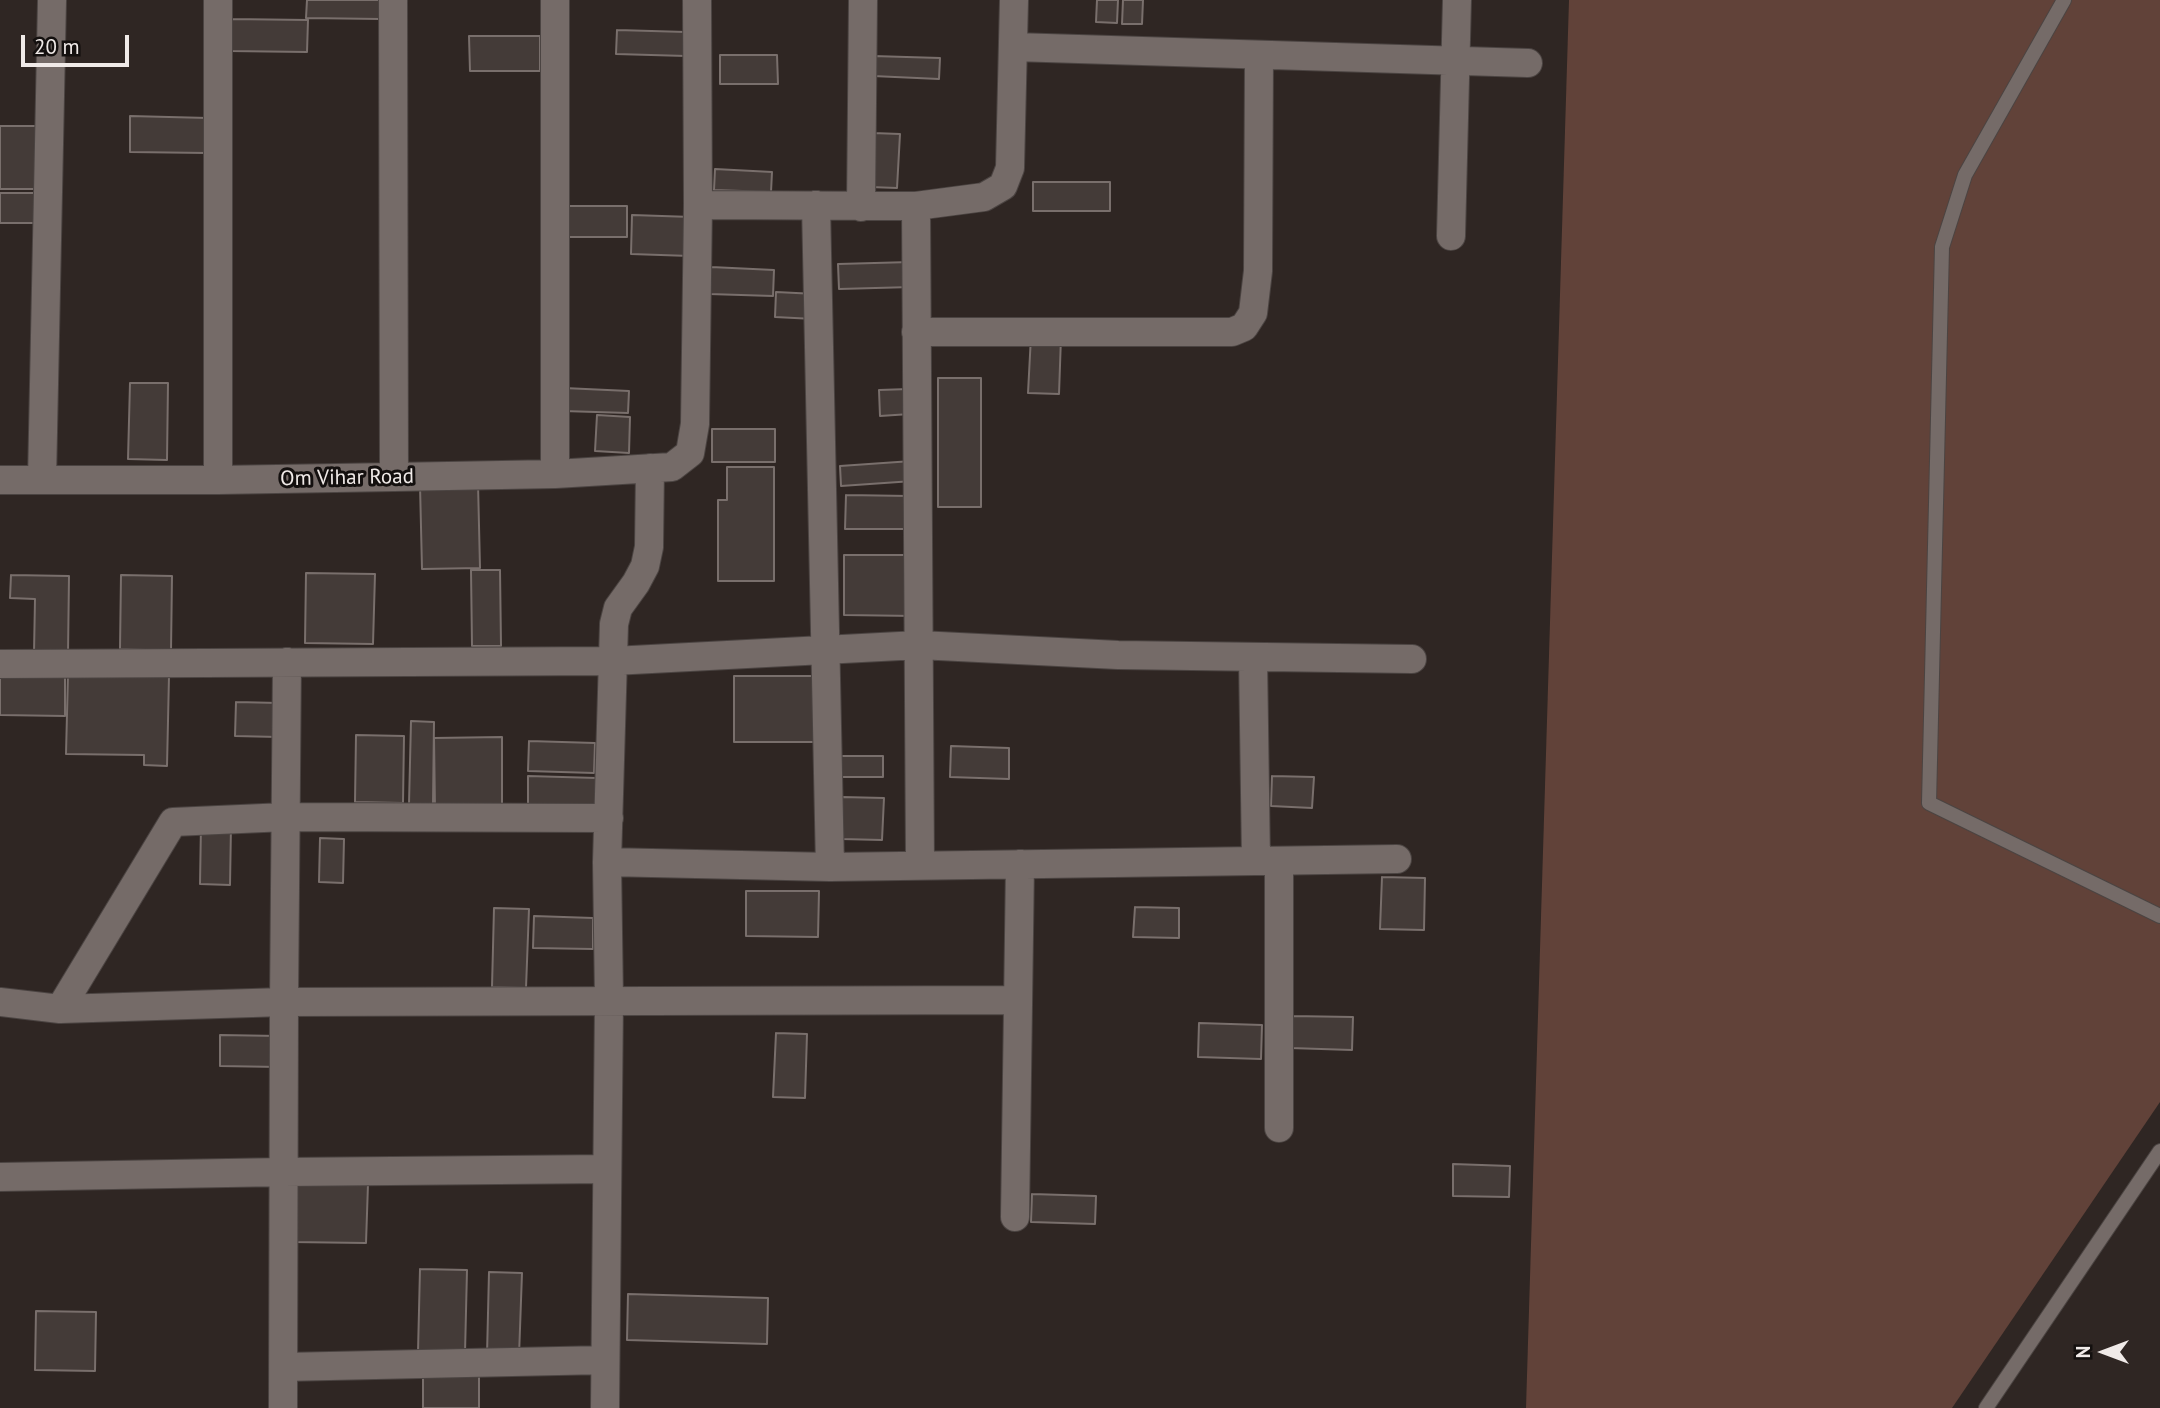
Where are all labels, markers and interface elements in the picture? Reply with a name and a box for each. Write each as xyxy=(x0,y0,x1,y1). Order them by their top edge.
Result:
scale bar xyxy=(24,21,133,65)
text: 20 m xyxy=(34,33,80,60)
street label: Om Vihar Road xyxy=(280,464,414,492)
north arrow xyxy=(2069,1317,2139,1387)
text: N xyxy=(2071,1346,2095,1358)

